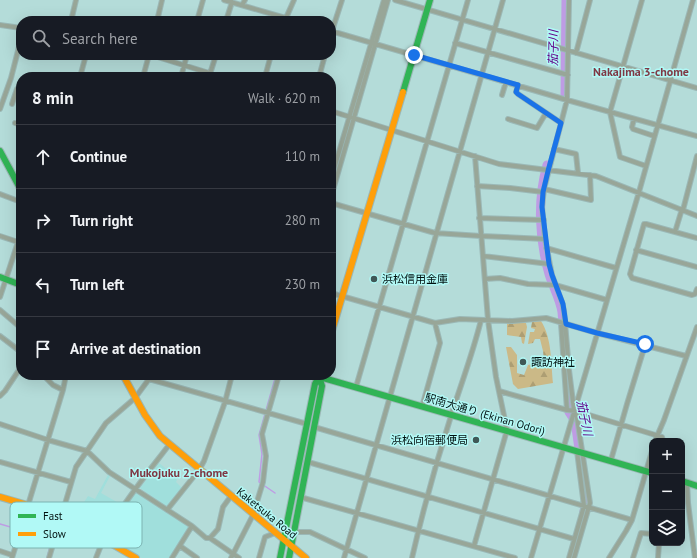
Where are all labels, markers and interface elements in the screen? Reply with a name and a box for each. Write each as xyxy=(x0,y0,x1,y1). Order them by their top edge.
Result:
search box xyxy=(16,16,336,60)
icon: search xyxy=(30,27,52,49)
water label: 茄子川 xyxy=(545,28,561,66)
text: Search here xyxy=(62,29,138,48)
route end xyxy=(405,46,423,64)
district label: Nakajima 3-chome xyxy=(593,64,689,79)
text: 8 min xyxy=(32,87,73,109)
text: Walk · 620 m xyxy=(248,90,320,107)
icon: ahead xyxy=(32,146,54,168)
text: Continue xyxy=(70,147,127,166)
text: 110 m xyxy=(285,148,320,165)
icon: right xyxy=(32,210,54,232)
text: Turn right xyxy=(70,211,133,230)
text: 280 m xyxy=(285,212,320,229)
place label: 浜松信用金庫 xyxy=(382,272,448,286)
icon: left xyxy=(32,274,54,296)
marker: 浜松信用金庫 xyxy=(369,274,379,284)
text: Turn left xyxy=(70,275,124,294)
text: 230 m xyxy=(285,276,320,293)
route start xyxy=(636,335,654,353)
icon: arrive xyxy=(32,338,54,360)
text: Arrive at destination xyxy=(70,339,201,358)
place label: 諏訪神社 xyxy=(531,355,575,369)
marker: 諏訪神社 xyxy=(518,357,528,367)
street label: 駅南大通り (Ekinan Odori) xyxy=(423,390,547,438)
water label: 茄子川 xyxy=(574,399,596,439)
place label: 浜松向宿郵便局 xyxy=(391,433,468,447)
marker: 浜松向宿郵便局 xyxy=(471,435,481,445)
map controls xyxy=(649,438,685,546)
button: + xyxy=(649,438,685,474)
district label: Mukojuku 2-chome xyxy=(130,465,228,480)
button: − xyxy=(649,474,685,510)
street label: Kaketsuka Road xyxy=(234,484,300,542)
legend xyxy=(10,502,142,548)
text: Fast xyxy=(43,509,63,523)
button: layers xyxy=(649,510,685,546)
text: Slow xyxy=(43,527,66,541)

